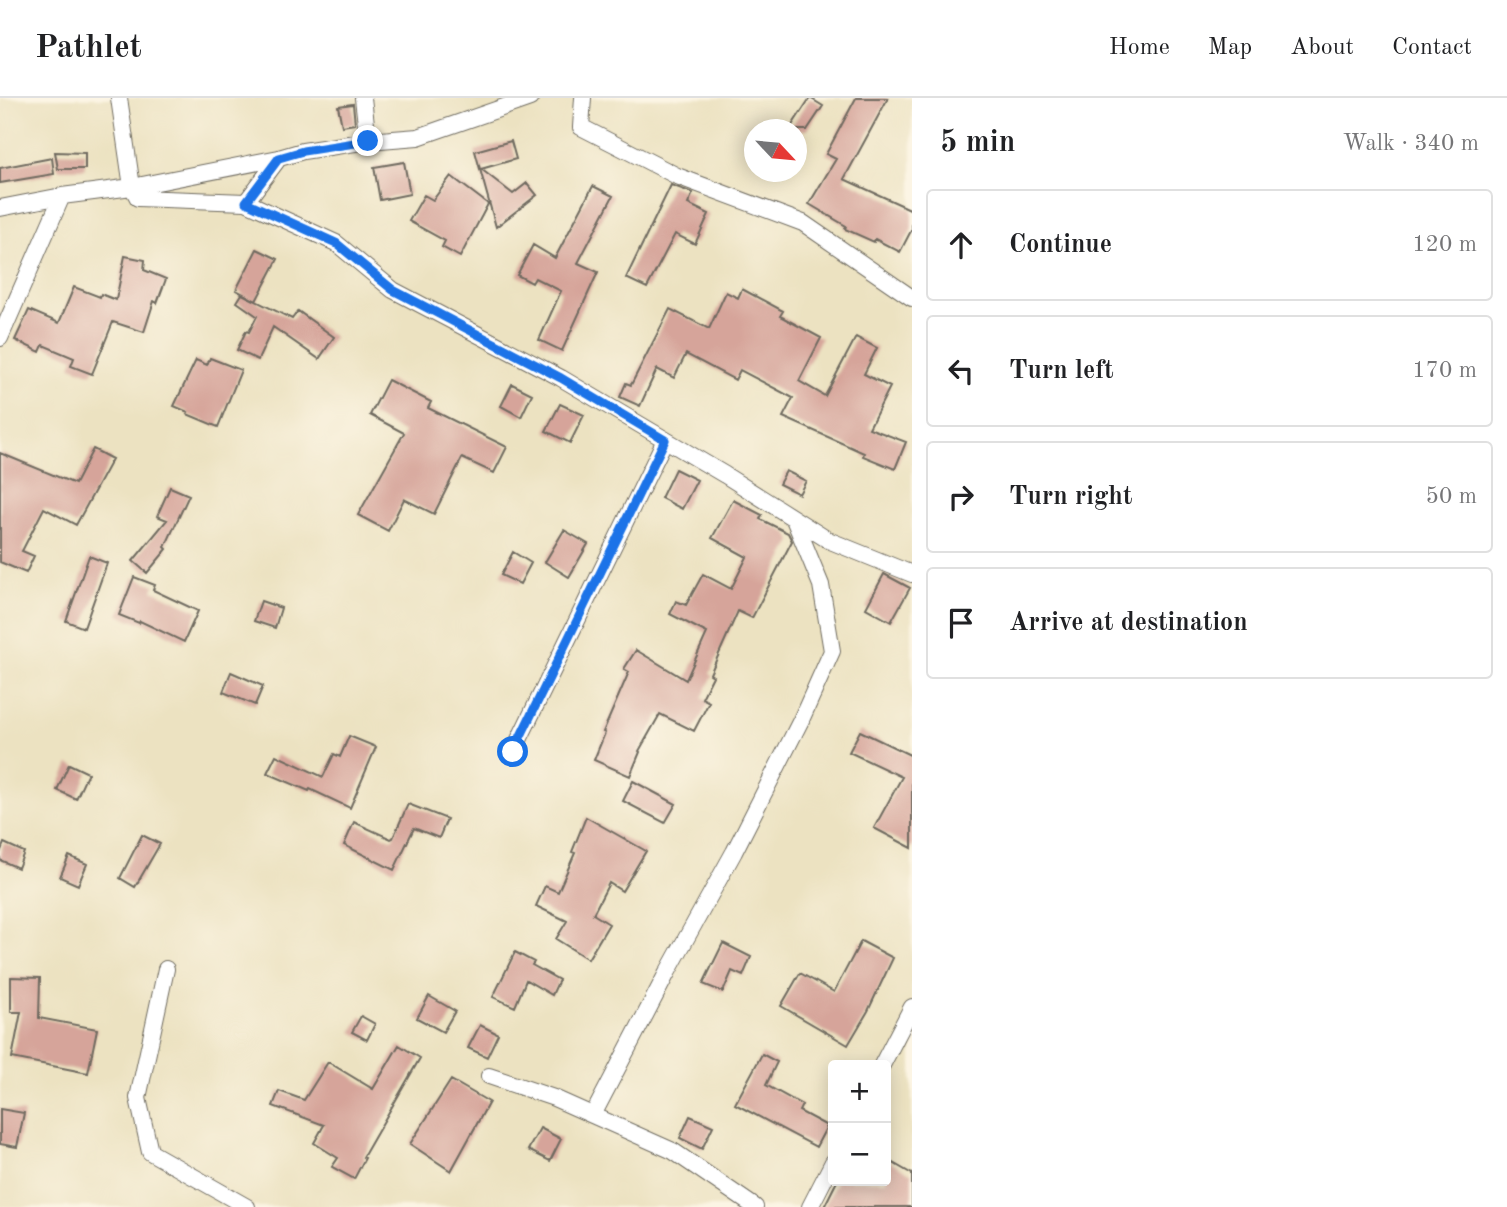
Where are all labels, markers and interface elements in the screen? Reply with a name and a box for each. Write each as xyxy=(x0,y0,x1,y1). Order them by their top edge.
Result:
text: Pathlet xyxy=(35,32,142,65)
text: Home xyxy=(1109,36,1170,60)
text: Map xyxy=(1208,36,1252,60)
text: About xyxy=(1290,36,1354,60)
text: Contact xyxy=(1392,36,1472,60)
north arrow xyxy=(744,119,807,182)
route end xyxy=(352,125,383,156)
text: 5 min xyxy=(940,128,1015,158)
text: Walk · 340 m xyxy=(1343,132,1479,155)
icon: ahead xyxy=(942,226,980,264)
text: Continue xyxy=(1009,232,1112,258)
text: 120 m xyxy=(1412,233,1477,256)
icon: left xyxy=(942,352,980,390)
text: Turn left xyxy=(1009,358,1114,384)
text: 170 m xyxy=(1412,359,1477,382)
icon: right xyxy=(942,478,980,516)
text: Turn right xyxy=(1009,484,1132,510)
text: 50 m xyxy=(1426,485,1477,508)
icon: arrive xyxy=(942,604,980,642)
text: Arrive at destination xyxy=(1009,610,1248,636)
route start xyxy=(497,736,528,767)
map controls xyxy=(828,1060,891,1186)
button: + xyxy=(828,1060,891,1123)
button: − xyxy=(828,1123,891,1186)

